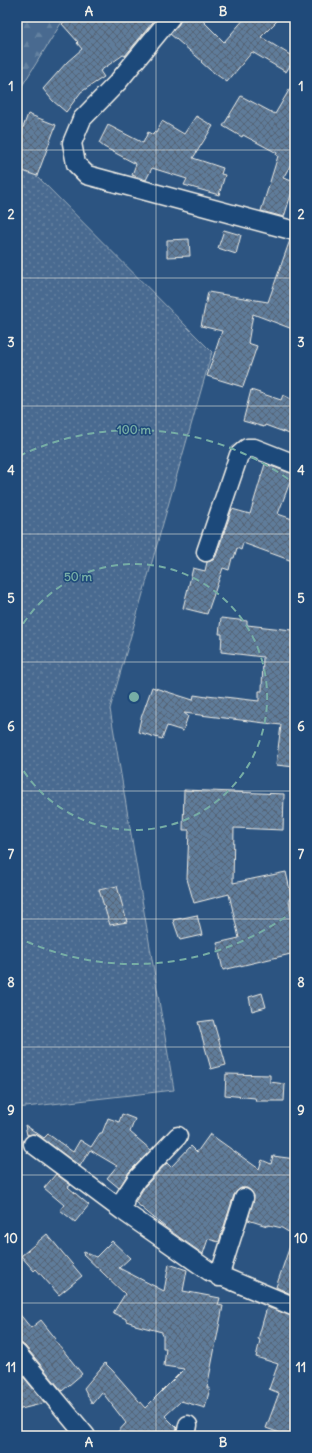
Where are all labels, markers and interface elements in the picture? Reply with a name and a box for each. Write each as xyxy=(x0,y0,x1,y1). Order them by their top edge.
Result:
text: A xyxy=(85,3,94,20)
text: B xyxy=(219,3,228,20)
text: 1 xyxy=(8,78,14,95)
text: 1 xyxy=(298,78,304,95)
text: 2 xyxy=(7,206,15,223)
text: 2 xyxy=(297,206,305,223)
text: 3 xyxy=(7,334,15,351)
text: 3 xyxy=(297,334,305,351)
text: 100 m xyxy=(117,422,151,437)
text: 4 xyxy=(7,462,15,479)
text: 4 xyxy=(297,462,305,479)
text: 50 m xyxy=(64,569,93,584)
text: 5 xyxy=(7,590,15,607)
text: 5 xyxy=(297,590,305,607)
centre of rings xyxy=(127,690,141,704)
text: 6 xyxy=(7,718,15,735)
text: 6 xyxy=(297,718,305,735)
text: 7 xyxy=(8,846,15,863)
text: 7 xyxy=(298,846,305,863)
text: 8 xyxy=(7,974,15,991)
text: 8 xyxy=(297,974,305,991)
text: 9 xyxy=(7,1102,15,1119)
text: 9 xyxy=(297,1102,305,1119)
text: 10 xyxy=(4,1230,18,1247)
text: 10 xyxy=(294,1230,308,1247)
text: 11 xyxy=(6,1359,16,1376)
text: 11 xyxy=(296,1359,306,1376)
text: A xyxy=(85,1434,94,1451)
text: B xyxy=(219,1434,228,1451)

